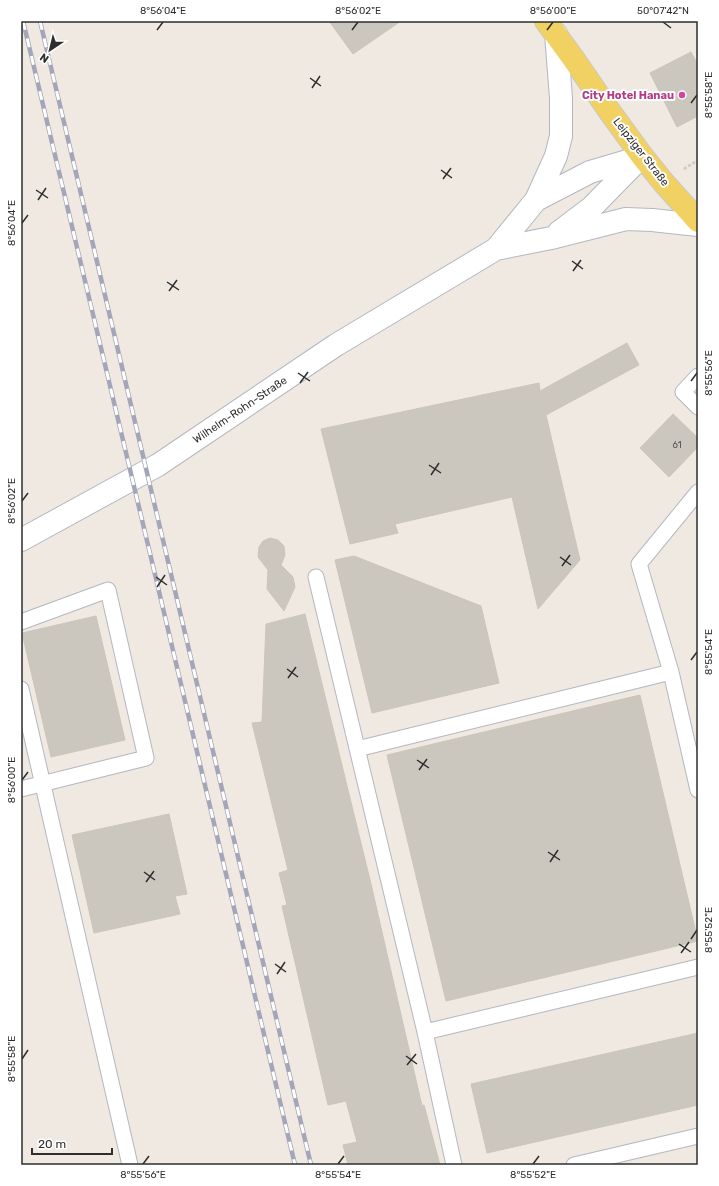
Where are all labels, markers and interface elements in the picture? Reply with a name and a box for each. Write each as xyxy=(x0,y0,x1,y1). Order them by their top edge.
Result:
text: 8°56'04"E xyxy=(140,5,186,17)
text: 8°56'02"E xyxy=(335,5,381,17)
text: 8°56'00"E xyxy=(530,5,576,17)
text: 50°07'42"N xyxy=(637,5,689,17)
north arrow xyxy=(30,30,70,70)
text: N xyxy=(38,50,52,65)
text: 8°55'58"E xyxy=(703,72,715,118)
place label: City Hotel Hanau xyxy=(582,89,674,102)
marker: City Hotel Hanau xyxy=(677,90,687,100)
street label: Leipziger Straße xyxy=(610,115,672,189)
text: 8°56'04"E xyxy=(6,200,18,246)
text: 8°55'56"E xyxy=(703,350,715,396)
street label: Wilhelm-Rohn-Straße xyxy=(191,374,289,446)
house number: 61 xyxy=(672,440,682,450)
text: 8°56'02"E xyxy=(6,478,18,524)
text: 8°55'54"E xyxy=(703,629,715,675)
text: 8°56'00"E xyxy=(6,757,18,803)
text: 8°55'52"E xyxy=(703,907,715,953)
text: 8°55'58"E xyxy=(6,1036,18,1082)
scale bar xyxy=(32,1130,112,1156)
text: 20 m xyxy=(38,1137,66,1151)
text: 8°55'56"E xyxy=(120,1169,166,1181)
text: 8°55'54"E xyxy=(315,1169,361,1181)
text: 8°55'52"E xyxy=(510,1169,556,1181)

